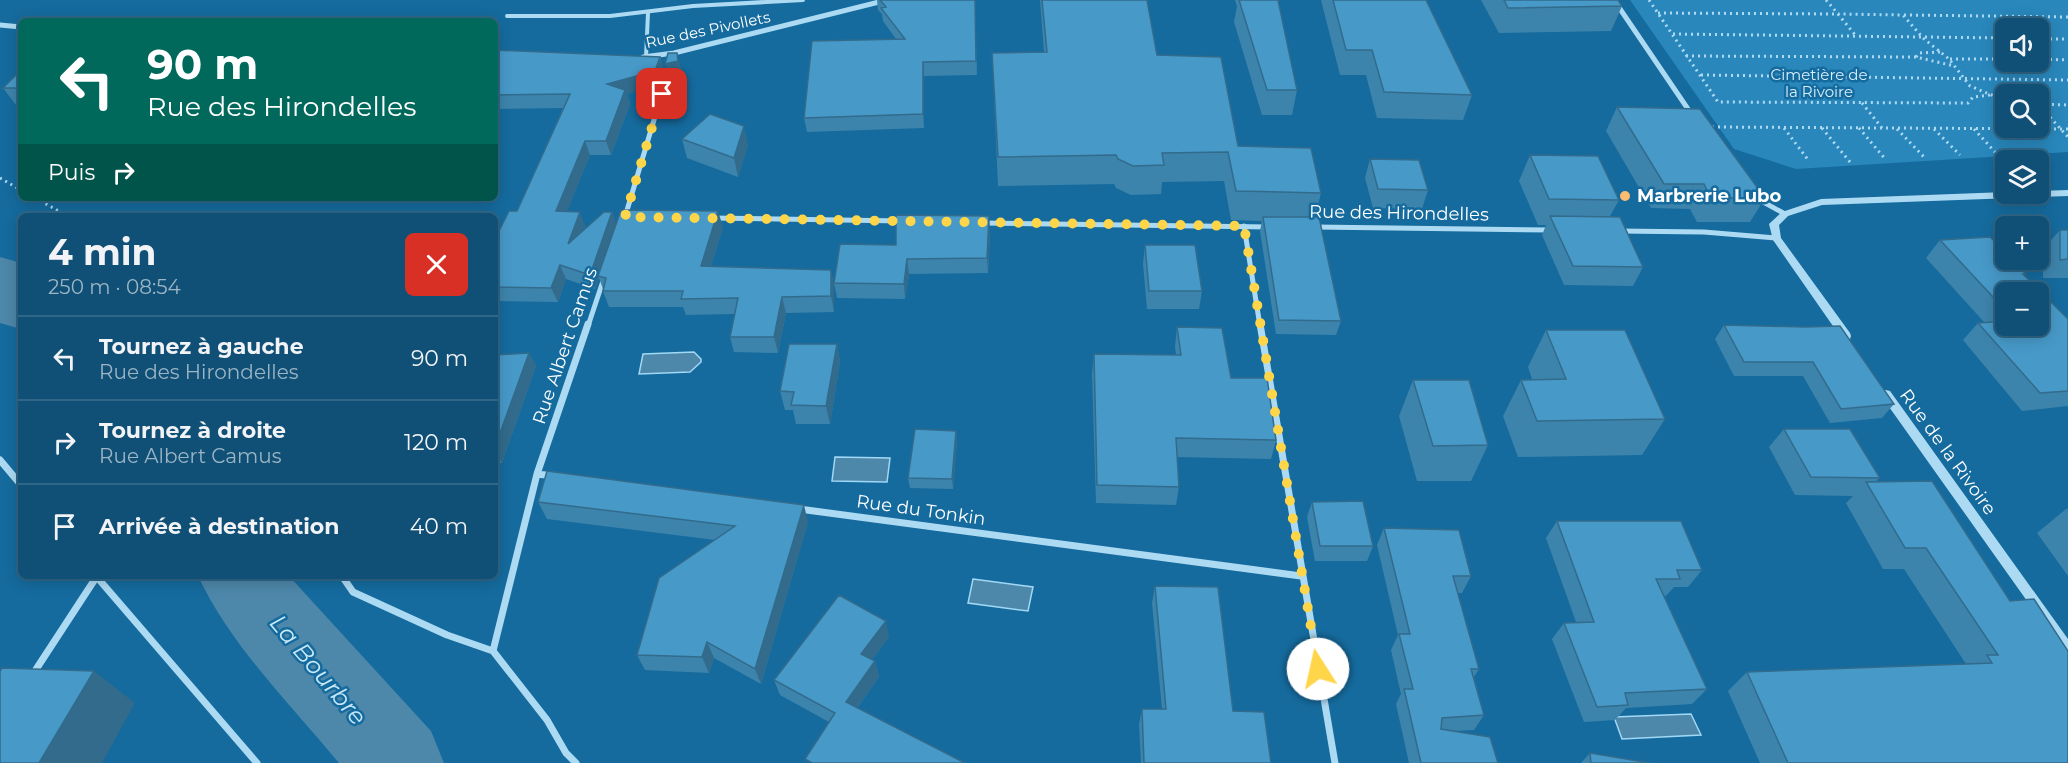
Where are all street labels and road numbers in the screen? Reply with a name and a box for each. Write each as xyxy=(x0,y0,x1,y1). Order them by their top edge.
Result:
street label: Rue des Pivollets xyxy=(644,7,772,52)
street label: Rue des Hirondelles xyxy=(1309,200,1489,226)
street label: Rue Albert Camus xyxy=(528,265,602,427)
street label: Rue de la Rivoire xyxy=(1895,385,2001,519)
street label: Rue du Tonkin xyxy=(855,490,987,530)

